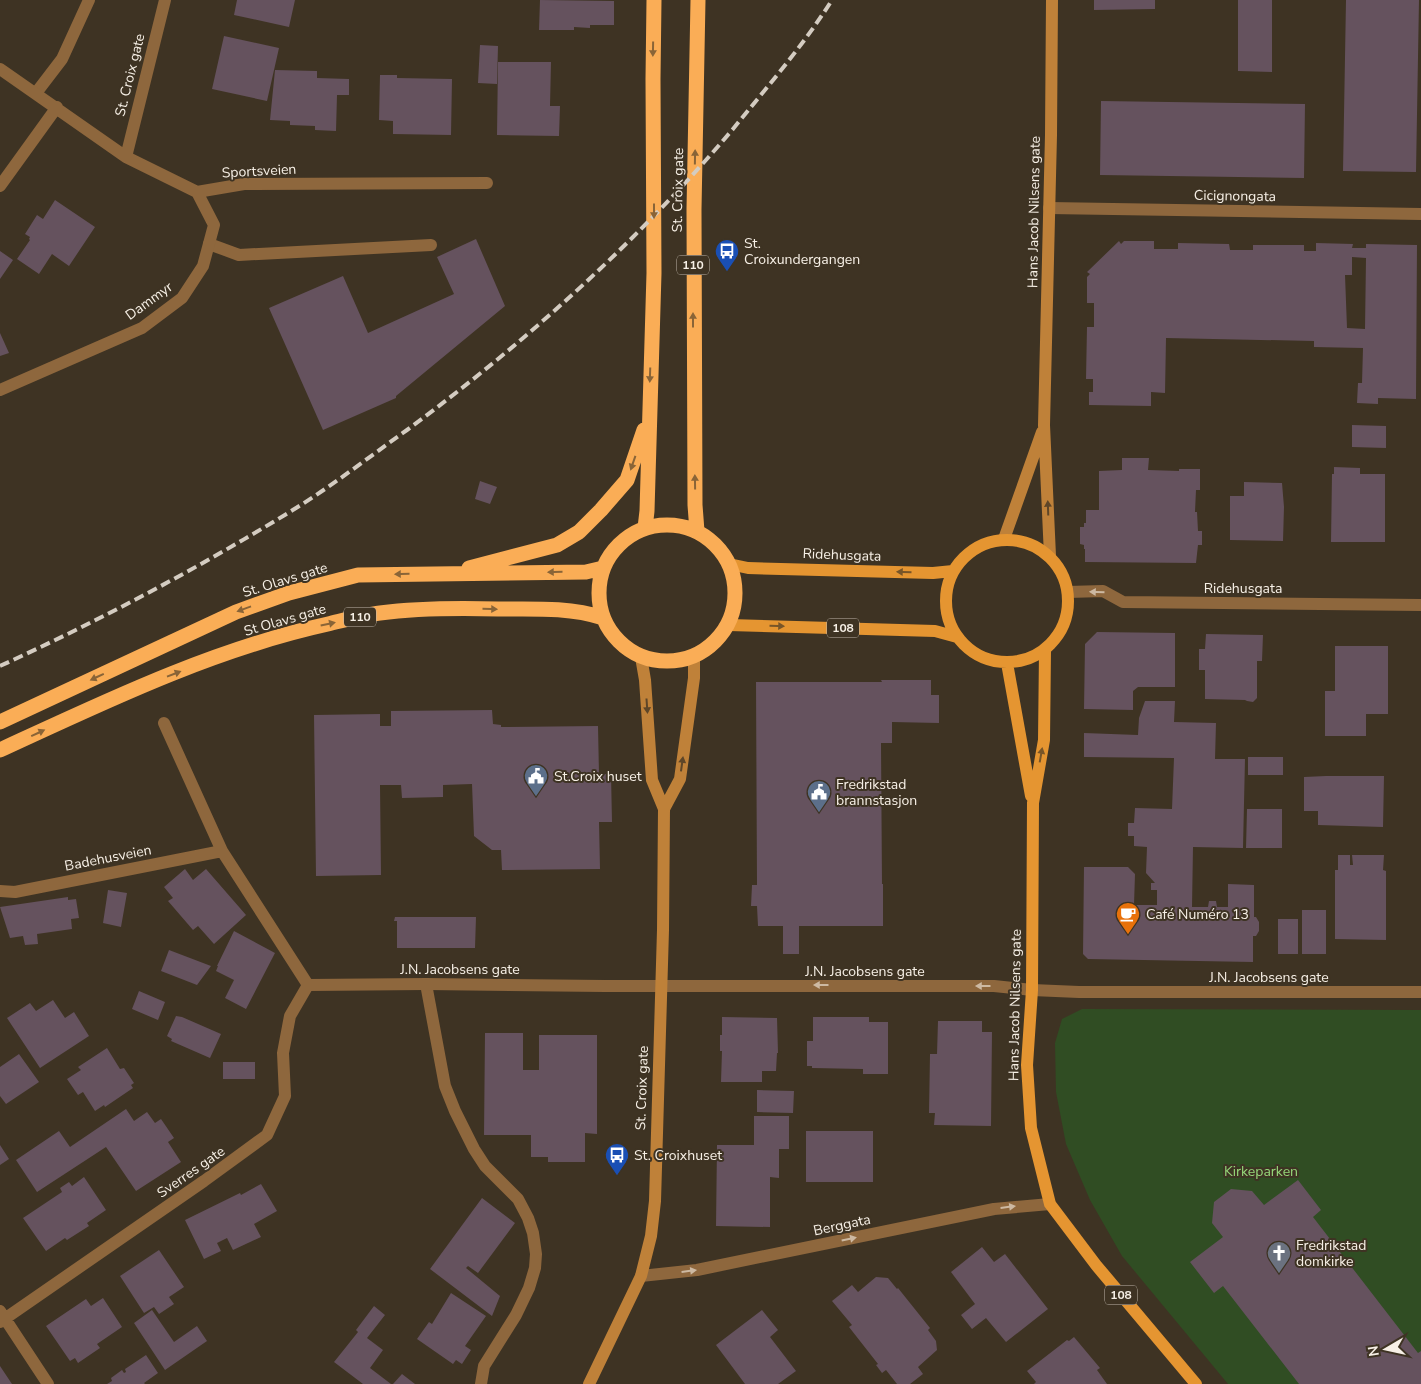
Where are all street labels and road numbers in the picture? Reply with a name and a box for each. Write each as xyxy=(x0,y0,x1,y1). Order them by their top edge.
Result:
street label: St. Croix gate xyxy=(111,32,149,118)
street label: Hans Jacob Nilsens gate xyxy=(1023,136,1045,288)
street label: St. Croix gate xyxy=(668,147,688,233)
street label: Sportsveien xyxy=(221,160,297,182)
street label: Cicignongata xyxy=(1194,186,1276,206)
road number: 110 xyxy=(677,256,709,274)
street label: Dammyr xyxy=(122,277,176,325)
street label: Ridehusgata xyxy=(802,544,882,566)
street label: St. Olavs gate xyxy=(240,558,330,602)
street label: Ridehusgata xyxy=(1204,579,1282,598)
street label: St Olavs gate xyxy=(242,599,328,641)
road number: 110 xyxy=(344,608,376,626)
road number: 108 xyxy=(827,618,859,638)
street label: Badehusveien xyxy=(63,840,153,876)
street label: Hans Jacob Nilsens gate xyxy=(1004,929,1026,1081)
street label: J.N. Jacobsens gate xyxy=(399,960,520,979)
street label: J.N. Jacobsens gate xyxy=(804,962,925,981)
street label: J.N. Jacobsens gate xyxy=(1208,968,1329,987)
street label: St. Croix gate xyxy=(631,1045,653,1131)
street label: Sverres gate xyxy=(153,1142,229,1202)
street label: Berggata xyxy=(812,1210,872,1240)
road number: 108 xyxy=(1105,1286,1137,1304)

